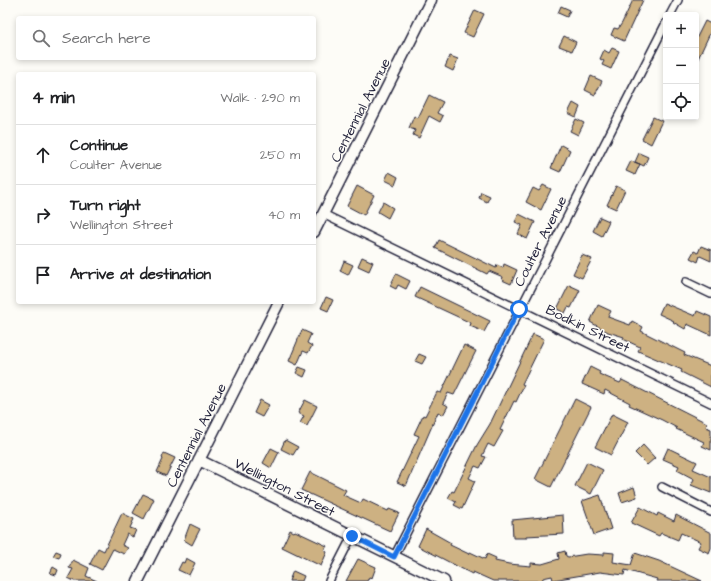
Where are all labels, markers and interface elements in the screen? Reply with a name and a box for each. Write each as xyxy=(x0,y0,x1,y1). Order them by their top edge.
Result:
map controls xyxy=(663,12,699,120)
button: + xyxy=(663,12,699,48)
search box xyxy=(16,16,316,60)
icon: search xyxy=(30,27,52,49)
text: Search here xyxy=(62,28,151,49)
button: − xyxy=(663,48,699,84)
street label: Centennial Avenue xyxy=(326,55,396,166)
button: locate xyxy=(663,84,699,120)
text: 4 min xyxy=(32,86,75,110)
text: Walk · 290 m xyxy=(221,89,300,107)
text: Continue xyxy=(70,135,128,156)
icon: ahead xyxy=(32,144,54,166)
text: 250 m xyxy=(260,146,300,164)
text: Coulter Avenue xyxy=(70,156,162,174)
street label: Coulter Avenue xyxy=(509,192,572,290)
text: Turn right xyxy=(70,195,141,216)
icon: right xyxy=(32,204,54,226)
text: 40 m xyxy=(268,206,300,224)
text: Wellington Street xyxy=(70,216,173,234)
icon: arrive xyxy=(32,264,54,286)
text: Arrive at destination xyxy=(70,264,211,285)
route start xyxy=(510,300,528,318)
street label: Bodkin Street xyxy=(542,300,633,358)
street label: Centennial Avenue xyxy=(162,380,232,491)
street label: Wellington Street xyxy=(231,454,339,522)
route end xyxy=(343,527,361,545)

